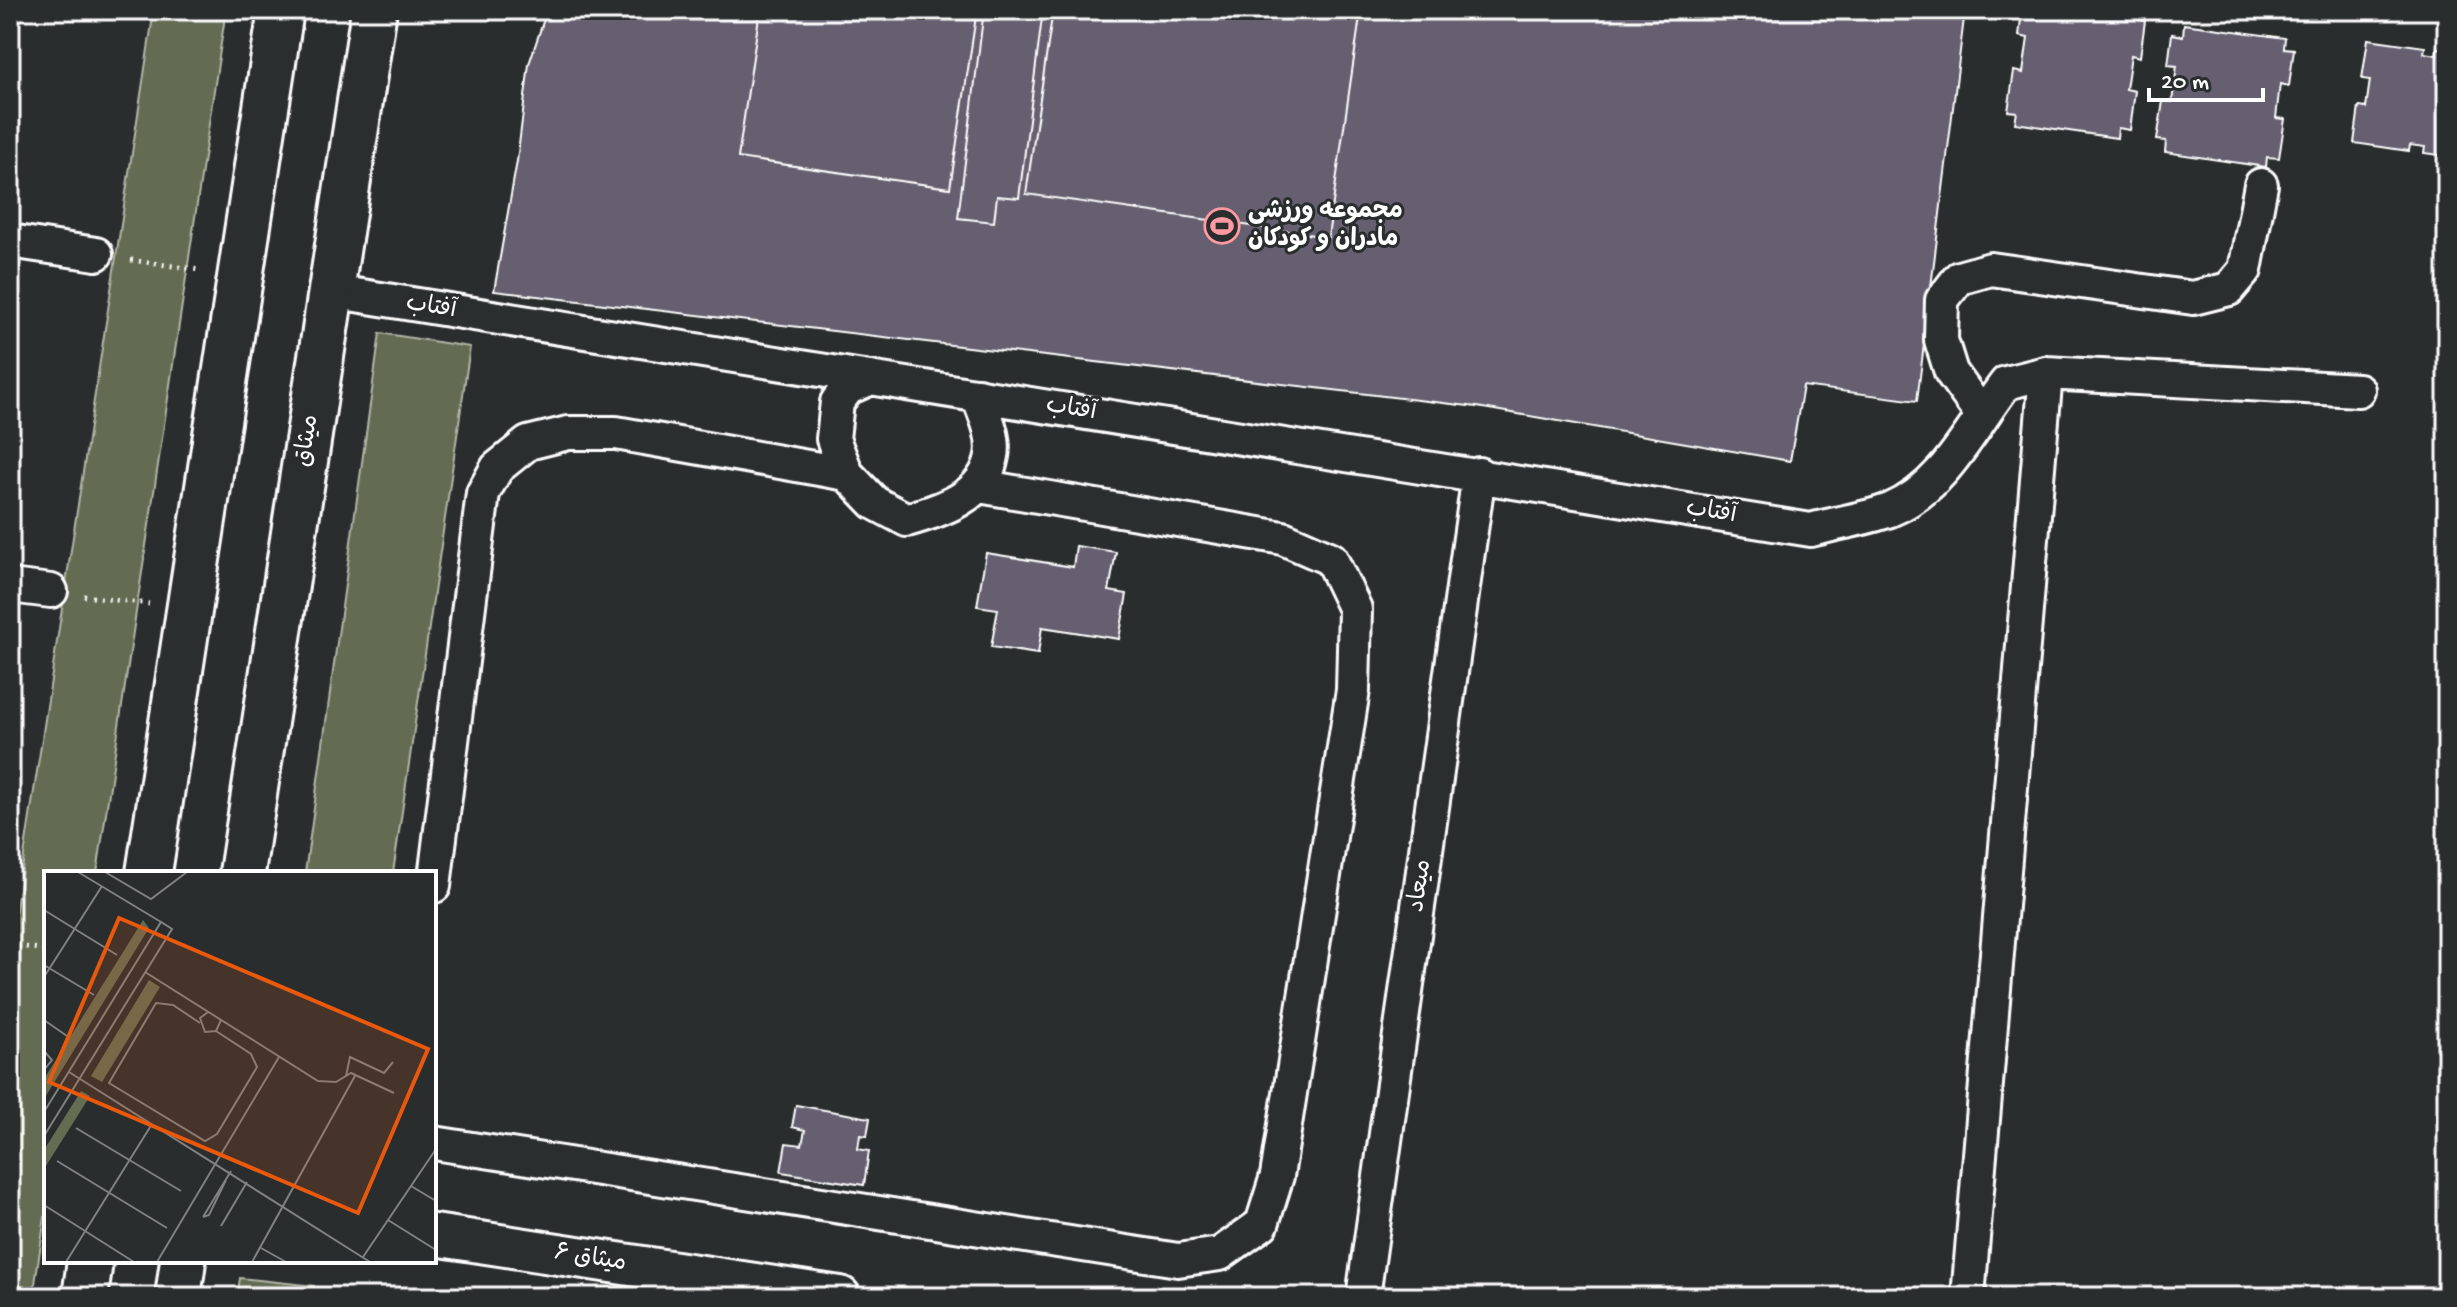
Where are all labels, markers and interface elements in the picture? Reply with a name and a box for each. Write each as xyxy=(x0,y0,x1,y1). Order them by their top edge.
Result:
scale bar xyxy=(2149,52,2263,102)
text: 20 m xyxy=(2161,69,2209,98)
place label: مجموعه ورزشی مادران و کودکان xyxy=(1248,198,1403,255)
sports icon: مجموعه ورزشی مادران و کودکان xyxy=(1203,207,1241,245)
street label: آفتاب xyxy=(404,288,460,326)
street label: آفتاب xyxy=(1044,390,1100,428)
street label: میثاق xyxy=(290,413,326,469)
street label: آفتاب xyxy=(1684,493,1740,531)
street label: میعاد xyxy=(1403,858,1439,914)
inset map xyxy=(44,871,436,1263)
street label: میثاق ۶ xyxy=(552,1239,628,1279)

